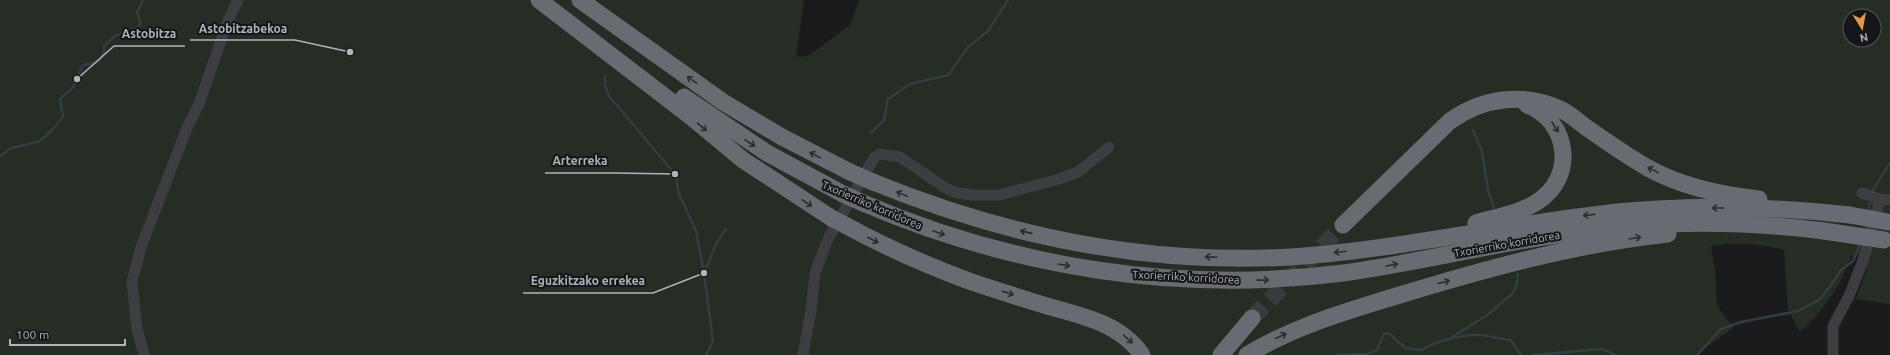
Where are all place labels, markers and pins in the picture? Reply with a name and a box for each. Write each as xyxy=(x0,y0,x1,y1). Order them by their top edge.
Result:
callout: Astobitzabekoa xyxy=(190,16,295,40)
callout: Astobitza xyxy=(114,22,185,46)
callout: Arterreka xyxy=(545,149,616,173)
callout: Eguzkitzako errekea xyxy=(523,269,653,293)

